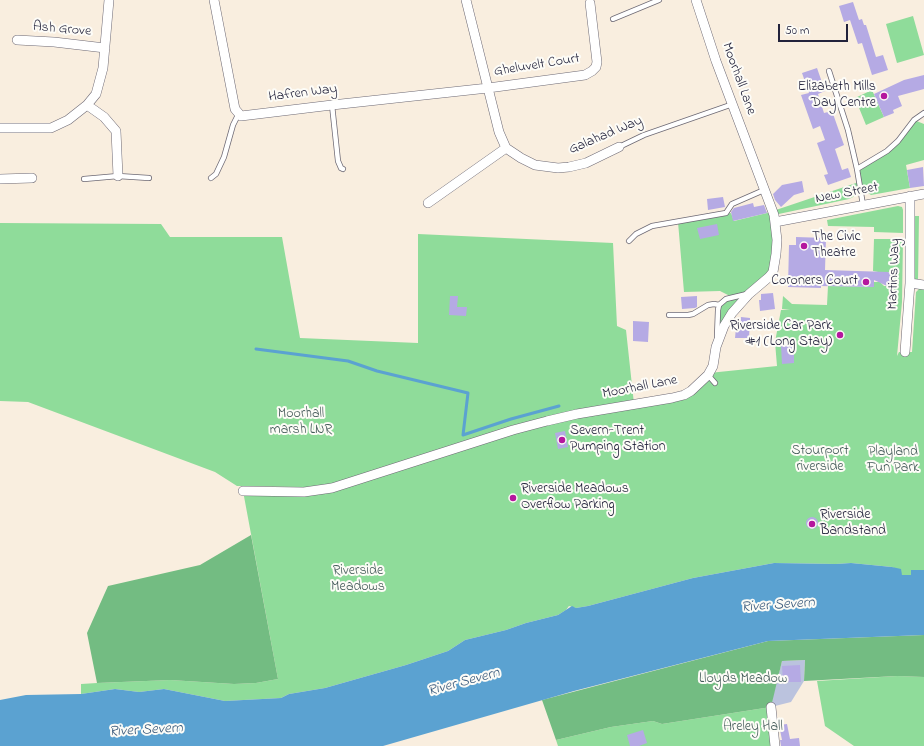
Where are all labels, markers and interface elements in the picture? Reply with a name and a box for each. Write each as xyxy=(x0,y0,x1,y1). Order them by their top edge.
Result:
scale bar xyxy=(780,16,850,42)
street label: Ash Grove xyxy=(32,19,92,41)
text: 50 m xyxy=(785,22,809,40)
street label: Moorhall Lane xyxy=(717,41,759,117)
street label: Gheluvelt Court xyxy=(493,51,581,81)
place label: Elizabeth Mills Day Centre xyxy=(798,80,876,112)
street label: Hafren Way xyxy=(268,81,338,107)
marker: Elizabeth Mills Day Centre xyxy=(879,91,889,101)
street label: Galahad Way xyxy=(567,113,645,159)
street label: New Street xyxy=(814,180,880,208)
place label: The Civic Theatre xyxy=(812,230,861,262)
street label: Martins Way xyxy=(885,238,905,310)
marker: The Civic Theatre xyxy=(799,241,809,251)
place label: Coroners Court xyxy=(771,274,858,290)
marker: Coroners Court xyxy=(861,277,871,287)
place label: Riverside Car Park #1 (Long Stay) xyxy=(730,319,832,352)
marker: Riverside Car Park #1 (Long Stay) xyxy=(835,330,845,340)
street label: Moorhall Lane xyxy=(601,373,679,403)
park label: Moorhall marsh LNR xyxy=(270,407,332,440)
place label: Severn-Trent Pumping Station xyxy=(570,424,666,456)
marker: Severn-Trent Pumping Station xyxy=(557,435,567,445)
park label: Stourport riverside xyxy=(791,444,849,476)
park label: Playland Fun Park xyxy=(867,445,919,478)
place label: Riverside Meadows Overflow Parking xyxy=(521,482,629,514)
marker: Riverside Meadows Overflow Parking xyxy=(508,493,518,503)
place label: Riverside Bandstand xyxy=(820,508,886,540)
marker: Riverside Bandstand xyxy=(807,519,817,529)
park label: Riverside Meadows xyxy=(331,564,385,596)
water label: River Severn xyxy=(741,594,815,618)
water label: River Severn xyxy=(426,665,502,701)
park label: Lloyds Meadow xyxy=(699,672,787,688)
water label: River Severn xyxy=(109,720,183,742)
park label: Areley Hall xyxy=(723,720,783,736)

